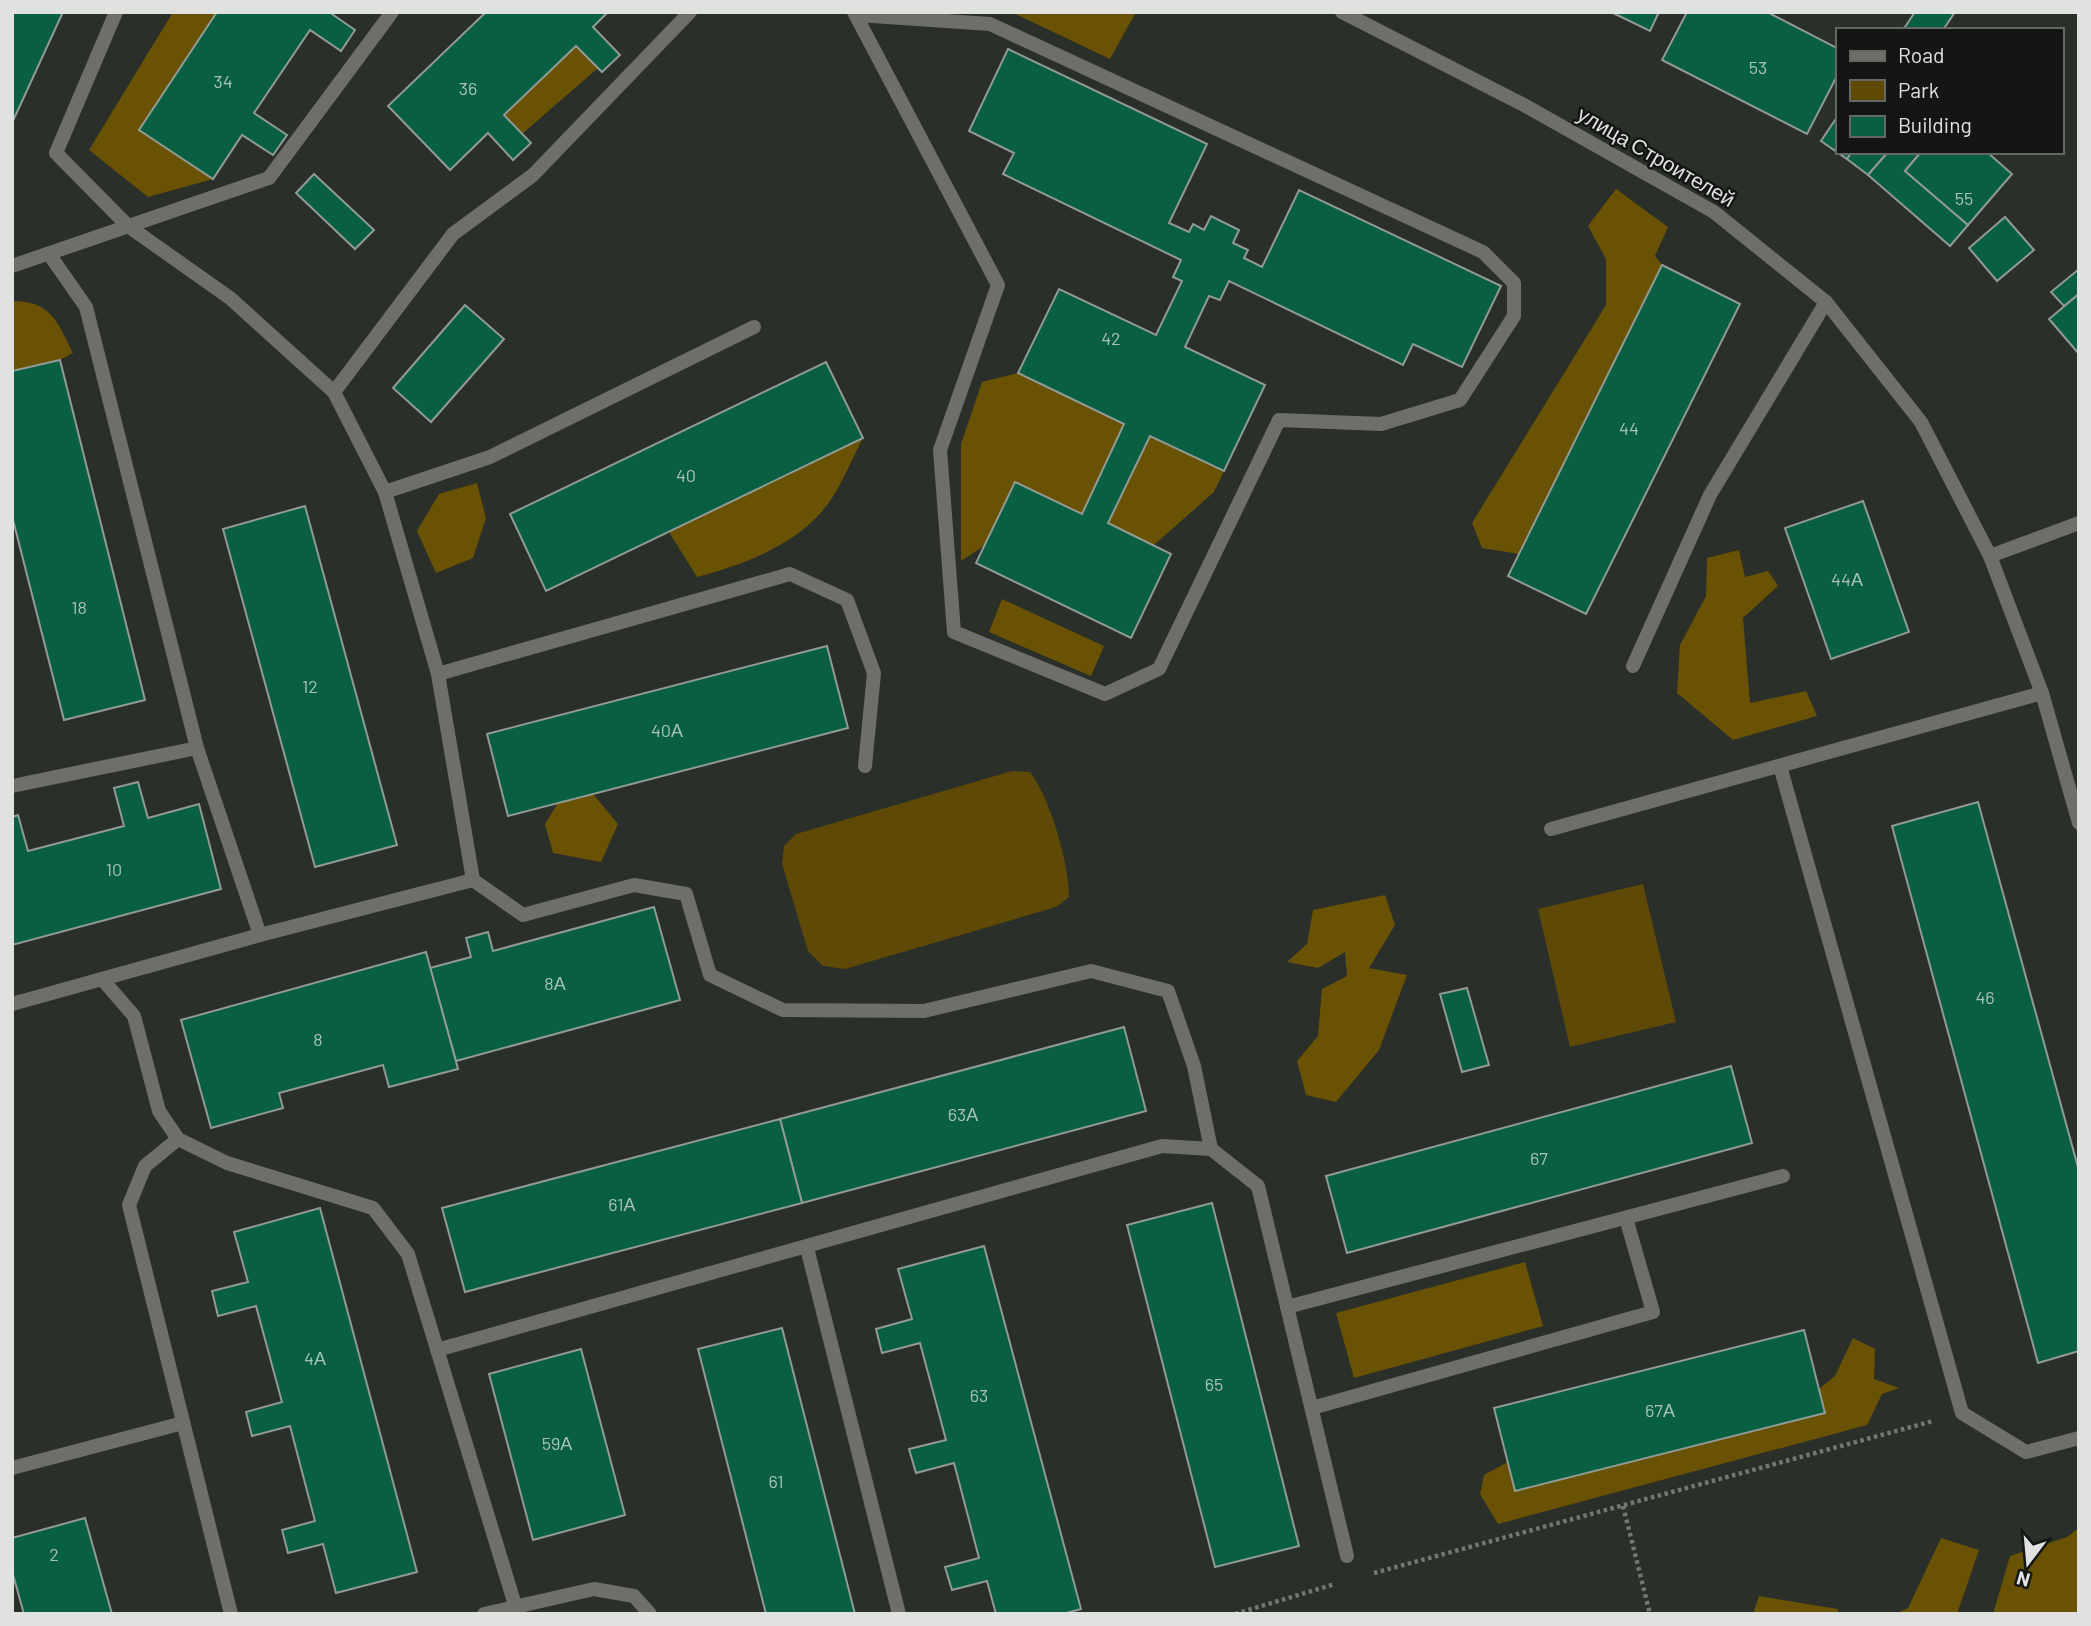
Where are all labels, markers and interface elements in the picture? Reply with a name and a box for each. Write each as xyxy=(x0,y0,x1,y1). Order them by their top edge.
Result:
legend xyxy=(1836,28,2063,154)
text: Road xyxy=(1898,42,1944,67)
house number: 53 xyxy=(1749,56,1767,78)
house number: 34 xyxy=(213,70,233,92)
house number: 36 xyxy=(459,77,477,99)
text: Park xyxy=(1898,77,1939,102)
street label: улица Строителей xyxy=(1573,100,1740,211)
text: Building xyxy=(1898,112,1972,137)
house number: 55 xyxy=(1955,187,1973,209)
house number: 42 xyxy=(1101,327,1121,349)
house number: 44 xyxy=(1619,417,1639,439)
house number: 40 xyxy=(676,464,696,486)
house number: 44А xyxy=(1831,568,1863,590)
house number: 18 xyxy=(71,596,87,618)
house number: 12 xyxy=(302,675,318,697)
house number: 40А xyxy=(651,719,683,741)
house number: 10 xyxy=(106,858,122,880)
house number: 8А xyxy=(544,972,566,994)
house number: 46 xyxy=(1975,986,1995,1008)
house number: 8 xyxy=(313,1028,323,1050)
house number: 63А xyxy=(948,1103,978,1125)
house number: 67 xyxy=(1530,1147,1548,1169)
house number: 61А xyxy=(608,1193,636,1215)
house number: 4А xyxy=(304,1347,326,1369)
house number: 65 xyxy=(1205,1373,1223,1395)
house number: 63 xyxy=(970,1384,988,1406)
house number: 67А xyxy=(1645,1399,1675,1421)
house number: 59А xyxy=(542,1432,572,1454)
house number: 61 xyxy=(768,1470,784,1492)
north arrow xyxy=(1993,1528,2063,1598)
house number: 2 xyxy=(49,1543,59,1565)
text: N xyxy=(2014,1567,2032,1593)

